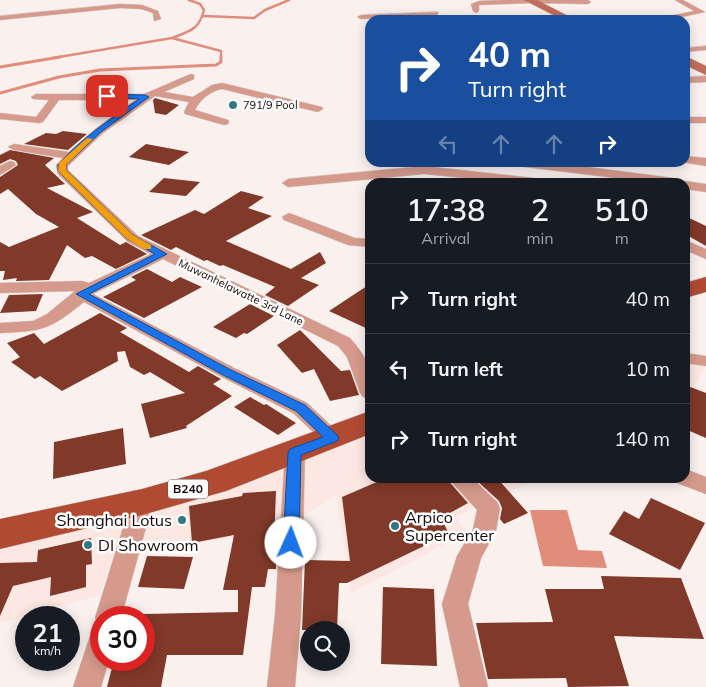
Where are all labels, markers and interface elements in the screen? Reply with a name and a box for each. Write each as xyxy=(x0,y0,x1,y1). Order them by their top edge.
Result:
text: 40 m xyxy=(468,32,551,76)
icon: right xyxy=(385,35,450,100)
pin xyxy=(86,75,128,117)
text: Turn right xyxy=(468,75,566,103)
icon: arrive xyxy=(93,82,121,110)
place label: 791/9 Pool xyxy=(243,98,298,112)
marker: 791/9 Pool xyxy=(227,99,239,111)
icon: left xyxy=(434,130,462,158)
icon: ahead xyxy=(487,130,515,158)
icon: ahead xyxy=(540,130,568,158)
icon: right xyxy=(593,130,621,158)
text: 17:38 xyxy=(406,191,485,229)
text: 2 xyxy=(531,191,549,229)
text: 510 xyxy=(595,191,649,229)
text: Arrival xyxy=(421,228,470,248)
text: min xyxy=(526,228,554,248)
text: m xyxy=(615,228,629,248)
street label: Muwanhelawatte 3rd Lane xyxy=(176,256,306,328)
icon: right xyxy=(385,285,413,313)
text: Turn right xyxy=(428,287,517,311)
text: 40 m xyxy=(626,287,670,311)
icon: left xyxy=(385,355,413,383)
text: Turn left xyxy=(428,357,503,381)
text: 10 m xyxy=(626,357,670,381)
icon: right xyxy=(385,425,413,453)
text: Turn right xyxy=(428,427,517,451)
text: 140 m xyxy=(614,427,670,451)
road number: B240 xyxy=(168,479,208,498)
place label: Arpico Supercenter xyxy=(405,507,494,545)
place label: Shanghai Lotus xyxy=(57,510,172,530)
marker: Shanghai Lotus xyxy=(176,514,188,526)
position arrow xyxy=(264,516,316,568)
marker: Arpico Supercenter xyxy=(389,520,401,532)
place label: DI Showroom xyxy=(98,535,199,555)
marker: DI Showroom xyxy=(82,539,94,551)
speed limit sign: 30 xyxy=(90,606,155,671)
text: 21 xyxy=(32,617,63,648)
map controls xyxy=(300,621,350,671)
button: search xyxy=(300,621,350,671)
text: km/h xyxy=(34,643,61,658)

